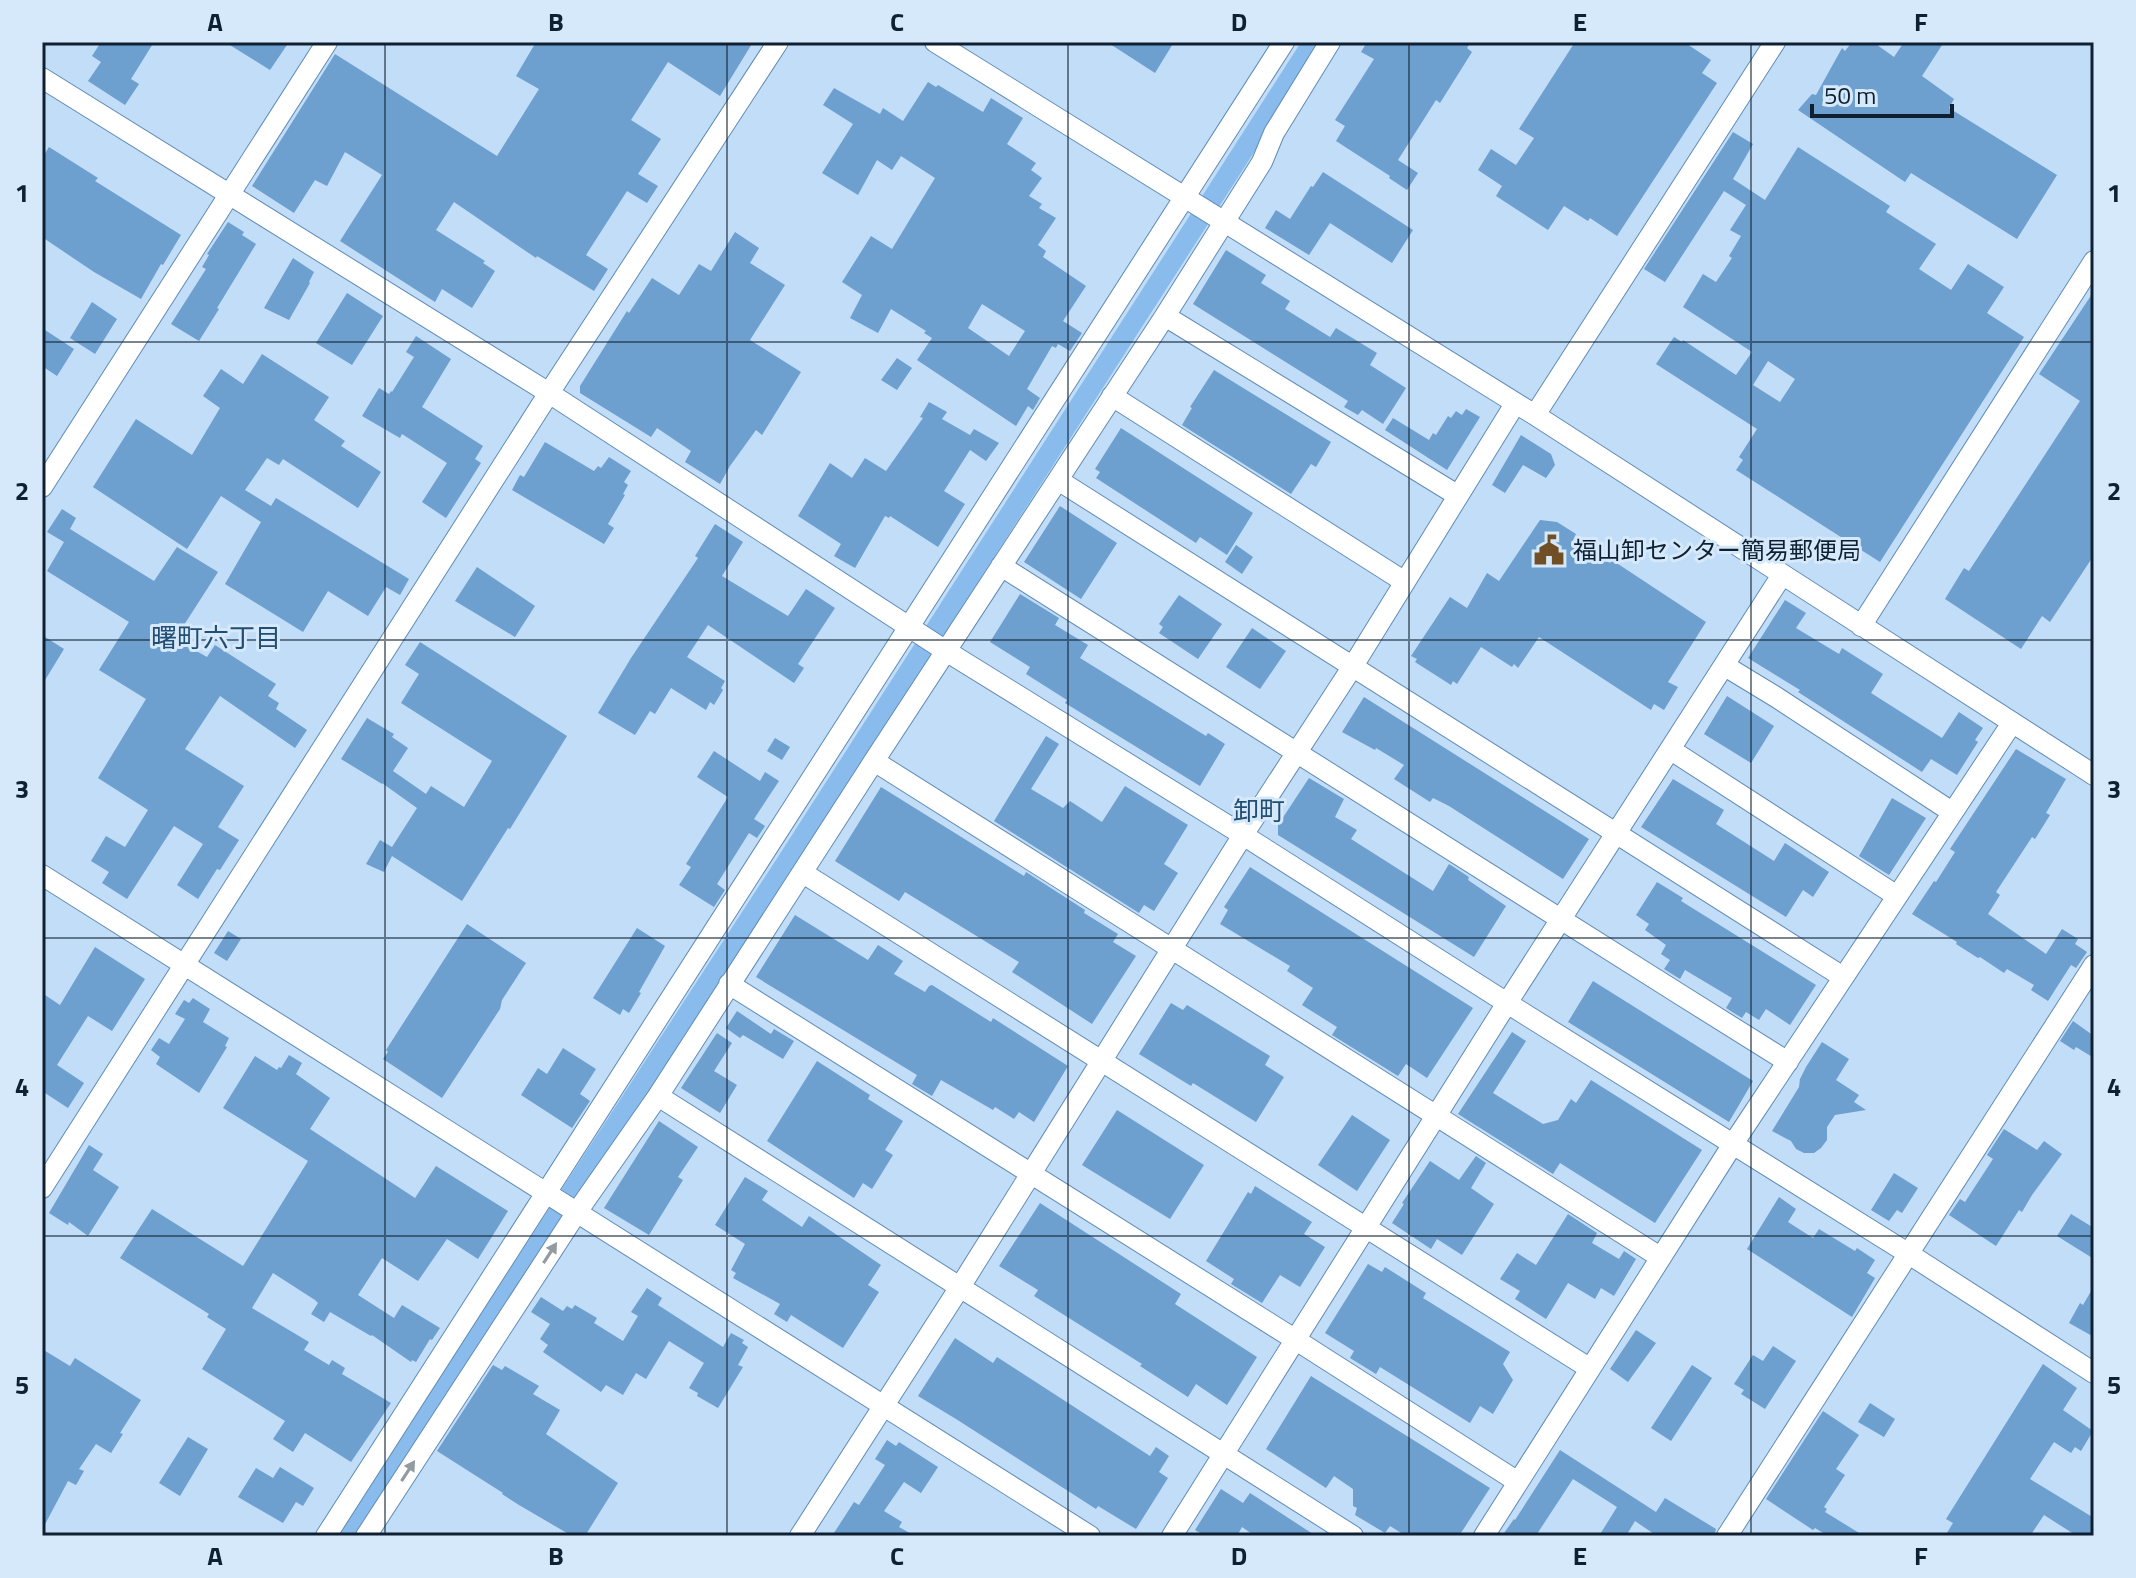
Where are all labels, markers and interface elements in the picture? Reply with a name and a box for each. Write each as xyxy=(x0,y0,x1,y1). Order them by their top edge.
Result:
text: A xyxy=(207,2,223,41)
text: B xyxy=(548,2,564,41)
text: C xyxy=(890,2,904,41)
text: D xyxy=(1231,2,1247,41)
text: E xyxy=(1573,2,1587,41)
text: F xyxy=(1914,2,1928,41)
scale bar xyxy=(1812,68,1952,118)
text: 50 m xyxy=(1824,77,1876,113)
text: 1 xyxy=(15,173,29,212)
text: 1 xyxy=(2107,173,2121,212)
text: 2 xyxy=(15,471,29,510)
text: 2 xyxy=(2107,471,2121,510)
place label: 福山卸センター簡易郵便局 xyxy=(1573,532,1861,568)
public building icon: 福山卸センター簡易郵便局 xyxy=(1532,533,1566,567)
district label: 曙町六丁目 xyxy=(151,618,281,657)
text: 3 xyxy=(15,769,29,808)
text: 3 xyxy=(2107,769,2121,808)
district label: 卸町 xyxy=(1233,791,1285,830)
text: 4 xyxy=(15,1067,29,1106)
text: 4 xyxy=(2107,1067,2121,1106)
one-way arrow xyxy=(542,1242,557,1263)
text: 5 xyxy=(15,1365,29,1404)
text: 5 xyxy=(2107,1365,2121,1404)
one-way arrow xyxy=(400,1460,415,1481)
text: A xyxy=(207,1536,223,1575)
text: B xyxy=(548,1536,564,1575)
text: C xyxy=(890,1536,904,1575)
text: D xyxy=(1231,1536,1247,1575)
text: E xyxy=(1573,1536,1587,1575)
text: F xyxy=(1914,1536,1928,1575)

